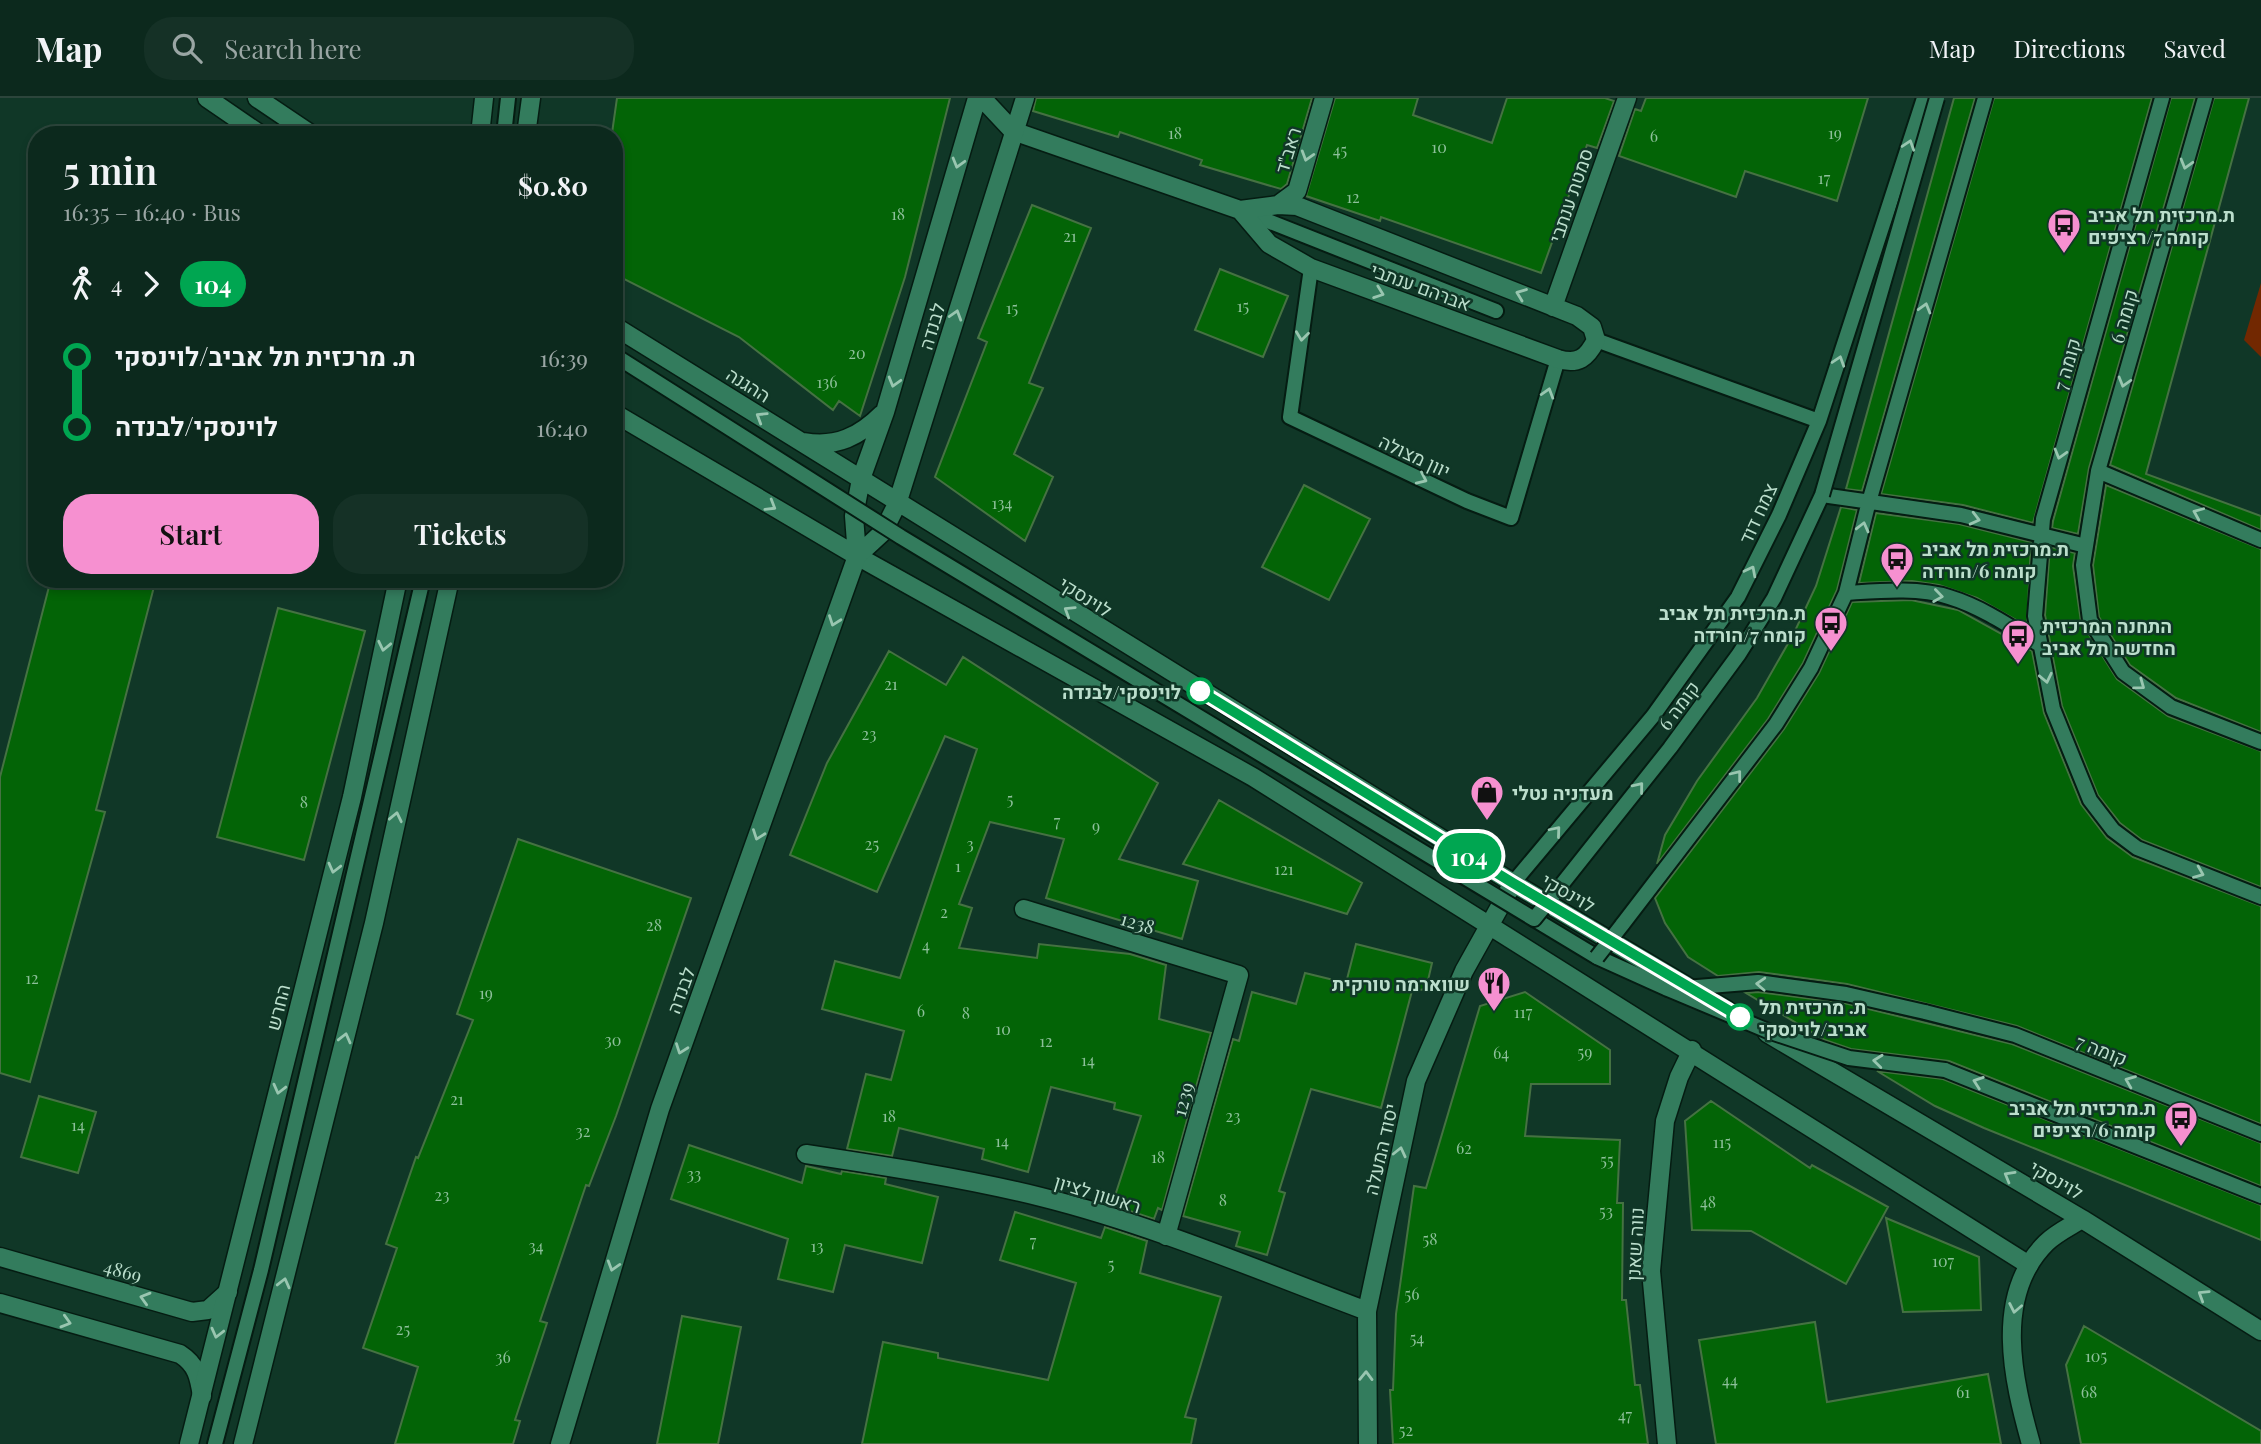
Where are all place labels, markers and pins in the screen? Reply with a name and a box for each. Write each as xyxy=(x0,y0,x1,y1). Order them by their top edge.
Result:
place label: ת.מרכזית תל אביב קומה 7/רציפים xyxy=(2088,201,2235,249)
bus stop icon: ת.מרכזית תל אביב קומה 7/רציפים xyxy=(2045,206,2083,255)
place label: ת.מרכזית תל אביב קומה 6/הורדה xyxy=(1922,535,2069,583)
bus stop icon: ת.מרכזית תל אביב קומה 6/הורדה xyxy=(1878,540,1916,589)
place label: ת.מרכזית תל אביב קומה 7/הורדה xyxy=(1659,599,1806,647)
bus stop icon: ת.מרכזית תל אביב קומה 7/הורדה xyxy=(1812,604,1850,653)
place label: התחנה המרכזית החדשה תל אביב xyxy=(2042,612,2176,660)
bus stop icon: התחנה המרכזית החדשה תל אביב xyxy=(1999,617,2037,666)
place label: לוינסקי/לבנדה xyxy=(1062,678,1181,704)
marker: לוינסקי/לבנדה xyxy=(1187,678,1213,704)
shop icon: מעדניה נטלי xyxy=(1468,773,1506,822)
place label: מעדניה נטלי xyxy=(1512,779,1614,805)
restaurant icon: שווארמה טורקית xyxy=(1475,964,1513,1013)
place label: שווארמה טורקית xyxy=(1332,970,1470,996)
place label: ת. מרכזית תל אביב/לוינסקי xyxy=(1759,993,1867,1041)
marker: ת. מרכזית תל אביב/לוינסקי xyxy=(1727,1004,1753,1030)
place label: ת.מרכזית תל אביב קומה 6/רציפים xyxy=(2009,1094,2156,1142)
bus stop icon: ת.מרכזית תל אביב קומה 6/רציפים xyxy=(2162,1099,2200,1148)

